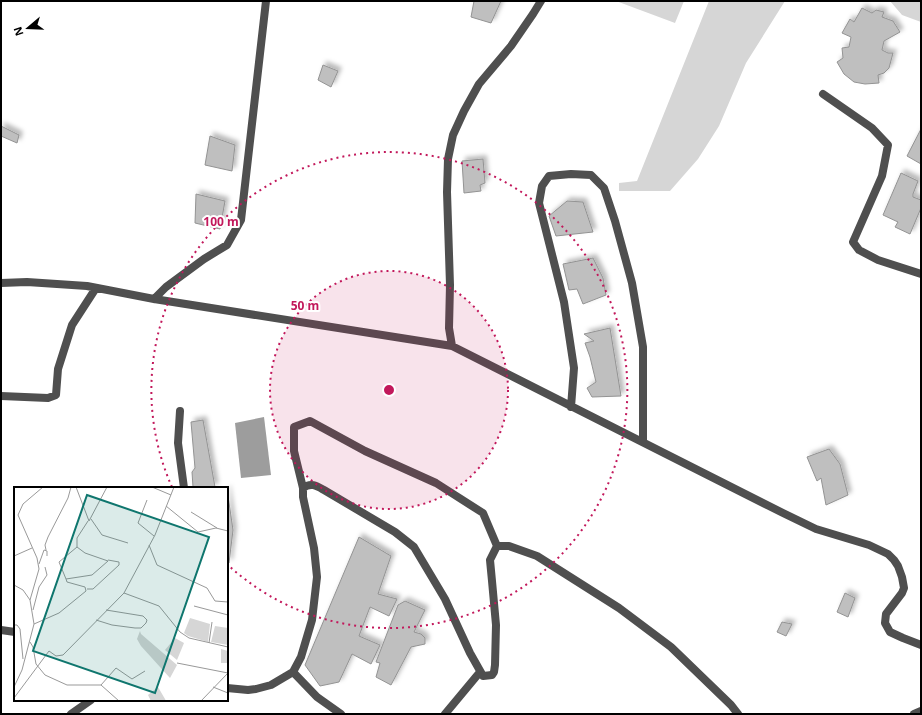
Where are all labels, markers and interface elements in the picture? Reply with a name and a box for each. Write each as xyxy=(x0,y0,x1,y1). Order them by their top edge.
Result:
north arrow xyxy=(8,8,48,48)
text: N xyxy=(10,25,27,38)
text: 100 m xyxy=(203,213,239,230)
text: 50 m xyxy=(291,297,319,314)
centre of rings xyxy=(382,383,396,397)
inset map xyxy=(14,487,228,701)

